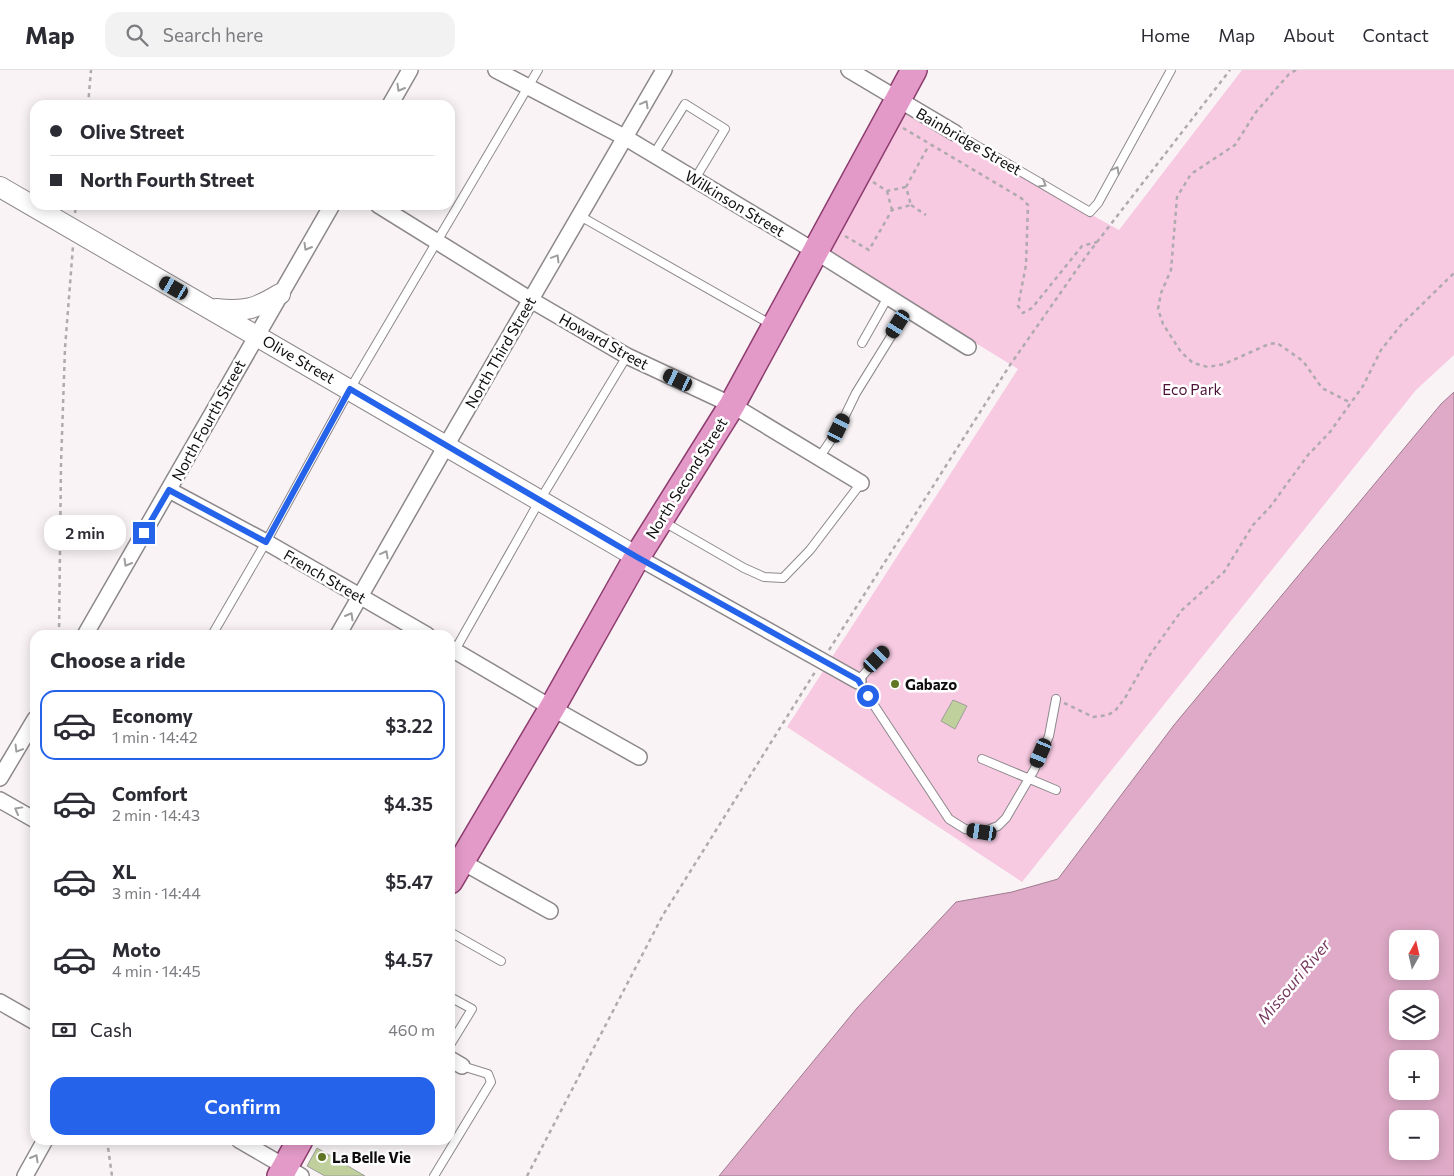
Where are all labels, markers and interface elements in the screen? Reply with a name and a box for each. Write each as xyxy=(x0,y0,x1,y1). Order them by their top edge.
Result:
search box xyxy=(105,12,455,57)
text: Map xyxy=(25,20,75,49)
icon: search xyxy=(123,21,151,49)
text: Search here xyxy=(163,23,263,46)
text: Home xyxy=(1141,24,1190,46)
text: Map xyxy=(1218,24,1255,46)
text: About xyxy=(1283,24,1335,46)
text: Contact xyxy=(1363,24,1429,46)
one-way arrow xyxy=(396,82,406,91)
one-way arrow xyxy=(639,100,649,109)
street label: Bainbridge Street xyxy=(913,104,1025,178)
text: Olive Street xyxy=(80,120,184,143)
street label: Wilkinson Street xyxy=(682,166,788,240)
one-way arrow xyxy=(1110,167,1120,176)
text: North Fourth Street xyxy=(80,168,254,191)
one-way arrow xyxy=(1037,177,1046,187)
one-way arrow xyxy=(304,242,314,251)
one-way arrow xyxy=(549,254,559,263)
car xyxy=(157,274,190,302)
street label: North Third Street xyxy=(461,293,539,411)
car xyxy=(883,307,912,341)
street label: Howard Street xyxy=(556,309,652,373)
street label: Olive Street xyxy=(260,331,338,387)
street label: North Fourth Street xyxy=(167,356,249,484)
car xyxy=(661,367,694,393)
park label: Eco Park xyxy=(1162,380,1222,398)
car xyxy=(825,411,852,445)
street label: North Second Street xyxy=(641,414,731,542)
callout: 2 min xyxy=(44,516,126,550)
route end xyxy=(133,522,155,544)
text: 2 min xyxy=(65,523,105,542)
street label: French Street xyxy=(281,545,369,607)
one-way arrow xyxy=(379,550,389,559)
one-way arrow xyxy=(123,557,133,566)
one-way arrow xyxy=(343,612,353,621)
car xyxy=(861,643,892,675)
text: Choose a ride xyxy=(50,646,185,673)
place label: Gabazo xyxy=(905,675,957,693)
marker: Gabazo xyxy=(889,678,901,690)
route start xyxy=(857,685,879,707)
icon: car xyxy=(52,703,97,748)
text: Economy xyxy=(112,704,193,727)
text: $3.22 xyxy=(385,714,433,737)
text: 1 min · 14:42 xyxy=(112,727,198,746)
car xyxy=(1028,736,1053,770)
one-way arrow xyxy=(14,744,24,753)
icon: car xyxy=(52,781,97,826)
text: Comfort xyxy=(112,782,188,805)
text: $4.35 xyxy=(384,792,433,815)
text: 2 min · 14:43 xyxy=(112,805,200,824)
one-way arrow xyxy=(14,806,23,816)
car xyxy=(966,822,997,842)
icon: car xyxy=(52,859,97,904)
text: XL xyxy=(112,860,137,883)
text: $5.47 xyxy=(385,870,433,893)
text: 3 min · 14:44 xyxy=(112,883,201,902)
north arrow xyxy=(1389,930,1439,980)
map controls xyxy=(1389,930,1439,1160)
water label: Missouri River xyxy=(1252,935,1334,1027)
icon: car xyxy=(52,937,97,982)
text: Moto xyxy=(112,938,161,961)
text: $4.57 xyxy=(385,948,433,971)
text: 4 min · 14:45 xyxy=(112,961,201,980)
button: layers xyxy=(1389,990,1439,1040)
icon: cash xyxy=(50,1016,78,1044)
text: Cash xyxy=(90,1018,132,1041)
text: 460 m xyxy=(388,1020,435,1039)
button: + xyxy=(1389,1050,1439,1100)
button: Confirm xyxy=(50,1077,435,1135)
button: − xyxy=(1389,1110,1439,1160)
place label: La Belle Vie xyxy=(332,1148,411,1166)
marker: La Belle Vie xyxy=(316,1151,328,1163)
one-way arrow xyxy=(29,1154,39,1163)

